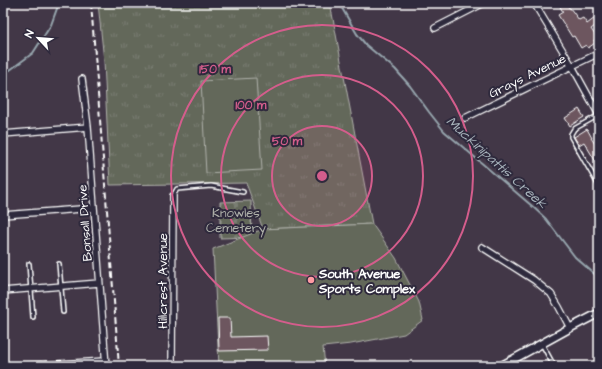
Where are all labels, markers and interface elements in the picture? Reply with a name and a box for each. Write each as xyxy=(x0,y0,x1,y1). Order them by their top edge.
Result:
north arrow xyxy=(18,18,58,58)
text: N xyxy=(21,27,38,40)
street label: Grays Avenue xyxy=(486,49,570,103)
text: 150 m xyxy=(199,61,232,78)
text: 100 m xyxy=(236,97,267,114)
water label: Muckinipattis Creek xyxy=(441,112,552,214)
text: 50 m xyxy=(272,133,303,150)
centre of rings xyxy=(315,169,329,183)
street label: Bonsall Drive xyxy=(73,184,97,262)
park label: Knowles Cemetery xyxy=(206,204,266,238)
street label: Hillcrest Avenue xyxy=(154,233,172,329)
place label: South Avenue Sports Complex xyxy=(318,265,416,299)
marker: South Avenue Sports Complex xyxy=(306,275,316,285)

